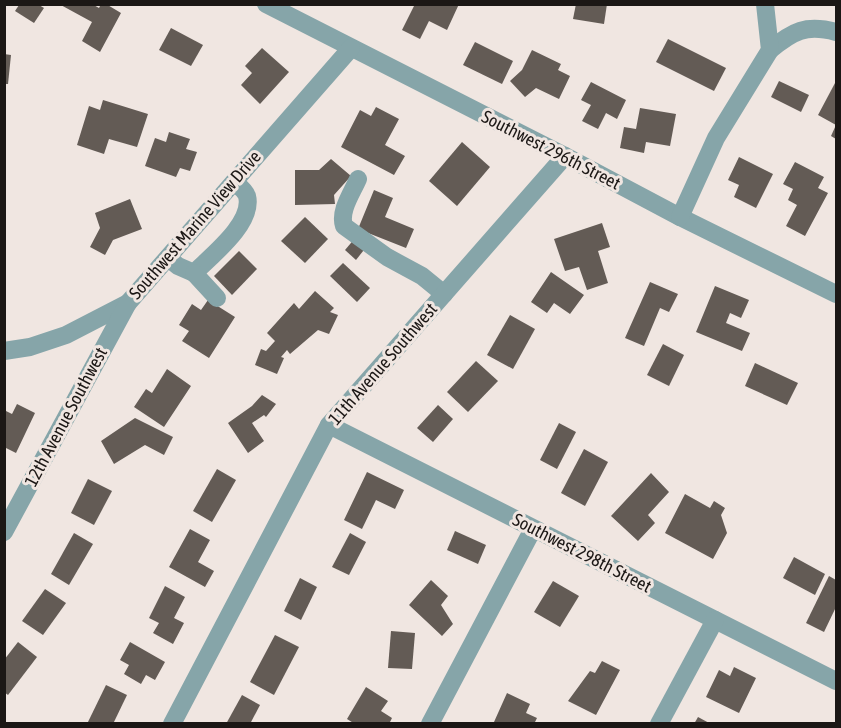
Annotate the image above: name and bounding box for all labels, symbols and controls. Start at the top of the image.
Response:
street label: Southwest 296th Street [478,106,624,194]
street label: Southwest Marine View Drive [124,146,265,303]
street label: 11th Avenue Southwest [324,298,441,429]
street label: 12th Avenue Southwest [20,344,111,490]
street label: Southwest 298th Street [509,509,655,597]

